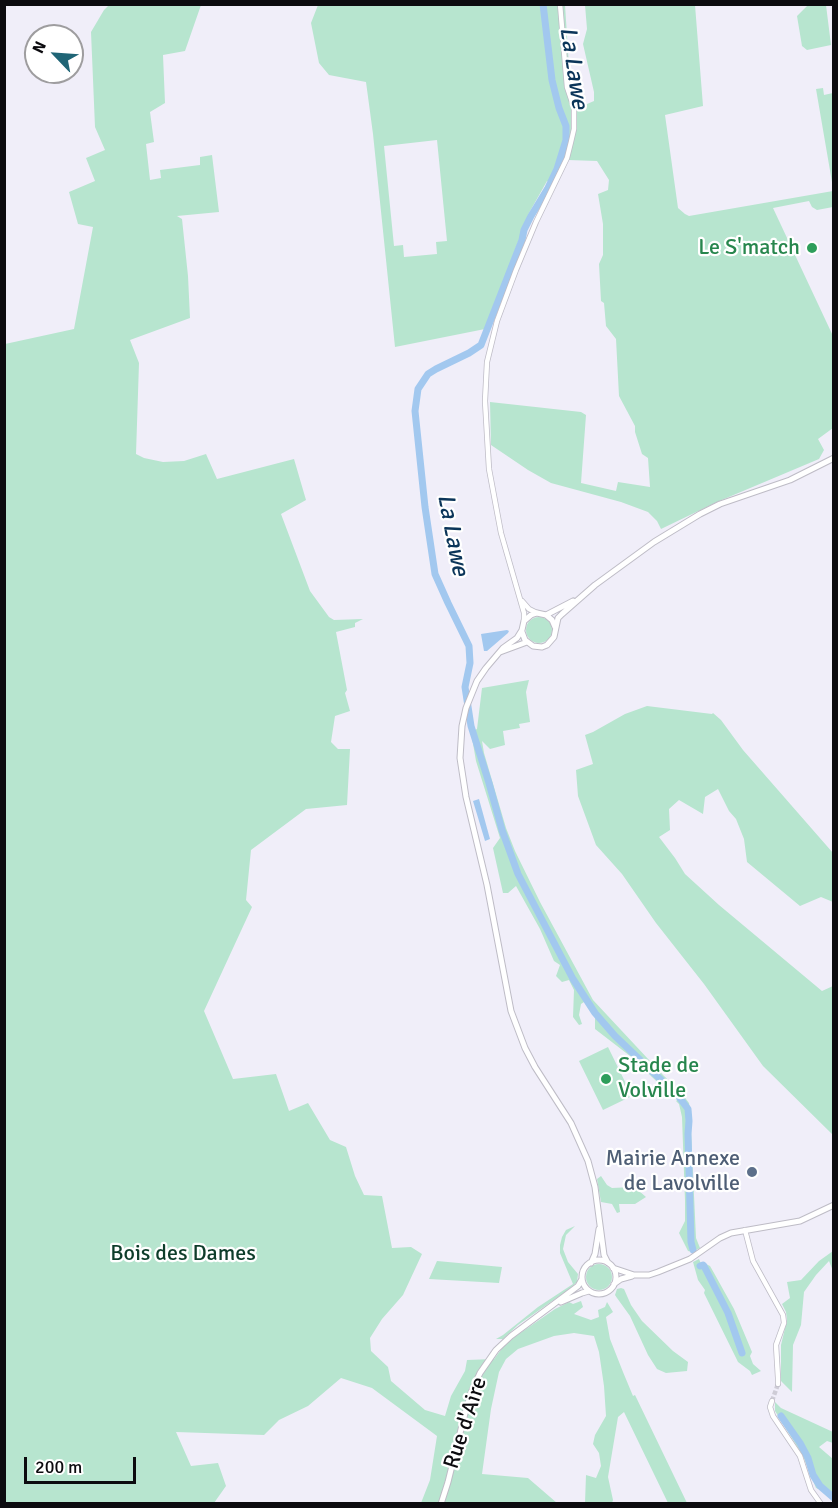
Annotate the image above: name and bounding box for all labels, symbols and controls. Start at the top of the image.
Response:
north arrow [24,24,84,84]
water label: La Lawe [552,25,594,111]
text: N [28,38,51,57]
place label: Le S'match [698,235,800,261]
marker: Le S'match [805,241,819,255]
water label: La Lawe [430,492,474,578]
place label: Stade de Volville [618,1053,699,1104]
marker: Stade de Volville [599,1072,613,1086]
place label: Mairie Annexe de Lavolville [606,1146,740,1198]
marker: Mairie Annexe de Lavolville [745,1165,759,1179]
park label: Bois des Dames [110,1241,256,1267]
street label: Rue d'Aire [439,1374,493,1472]
scale bar [27,1445,140,1483]
text: 200 m [35,1456,82,1478]

